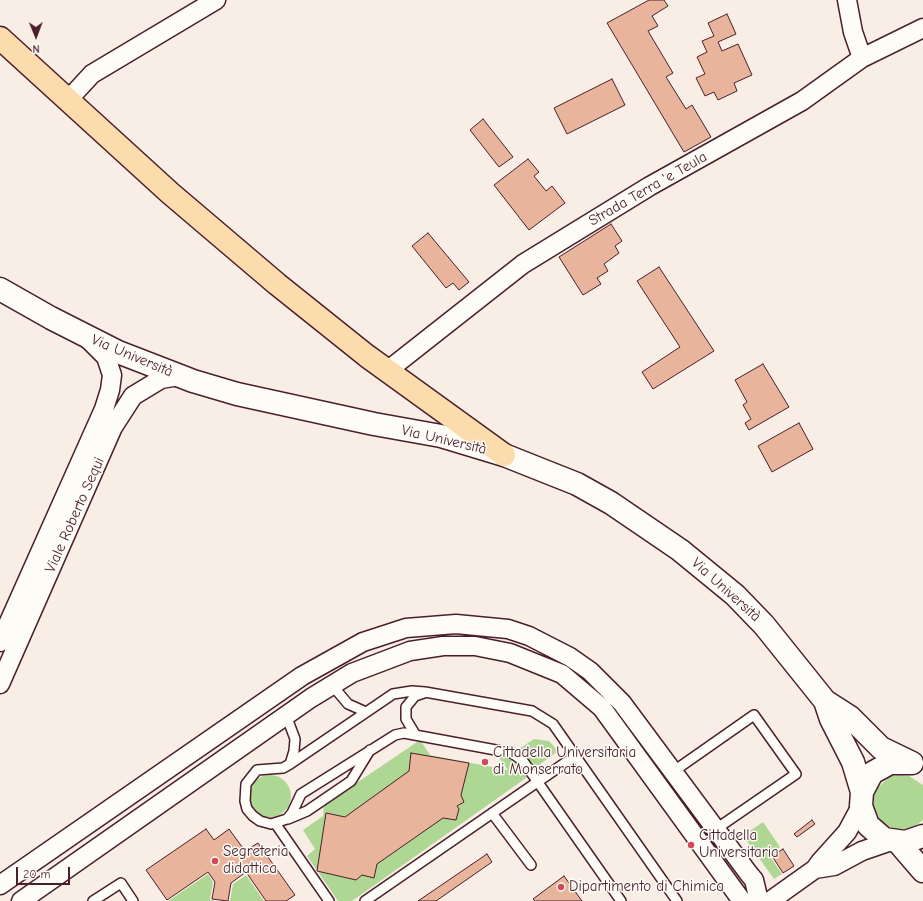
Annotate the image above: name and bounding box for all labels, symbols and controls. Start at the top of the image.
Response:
north arrow [16,16,56,56]
text: N [33,42,40,55]
street label: Strada Terra 'e Teula [586,148,710,230]
street label: Via Università [88,331,176,381]
street label: Via Università [400,421,488,459]
street label: Viale Roberto Sequi [41,454,109,576]
street label: Via Università [688,554,764,626]
place label: Cittadella Universitaria di Monserrato [493,744,636,779]
marker: Cittadella Universitaria di Monserrato [480,757,490,767]
place label: Cittadella Universitaria [699,827,779,862]
marker: Cittadella Universitaria [686,840,696,850]
place label: Segreteria didattica [223,843,288,878]
marker: Segreteria didattica [210,856,220,866]
scale bar [18,859,72,885]
text: 20 m [23,867,51,881]
place label: Dipartimento di Chimica [569,878,724,896]
marker: Dipartimento di Chimica [556,882,566,892]

